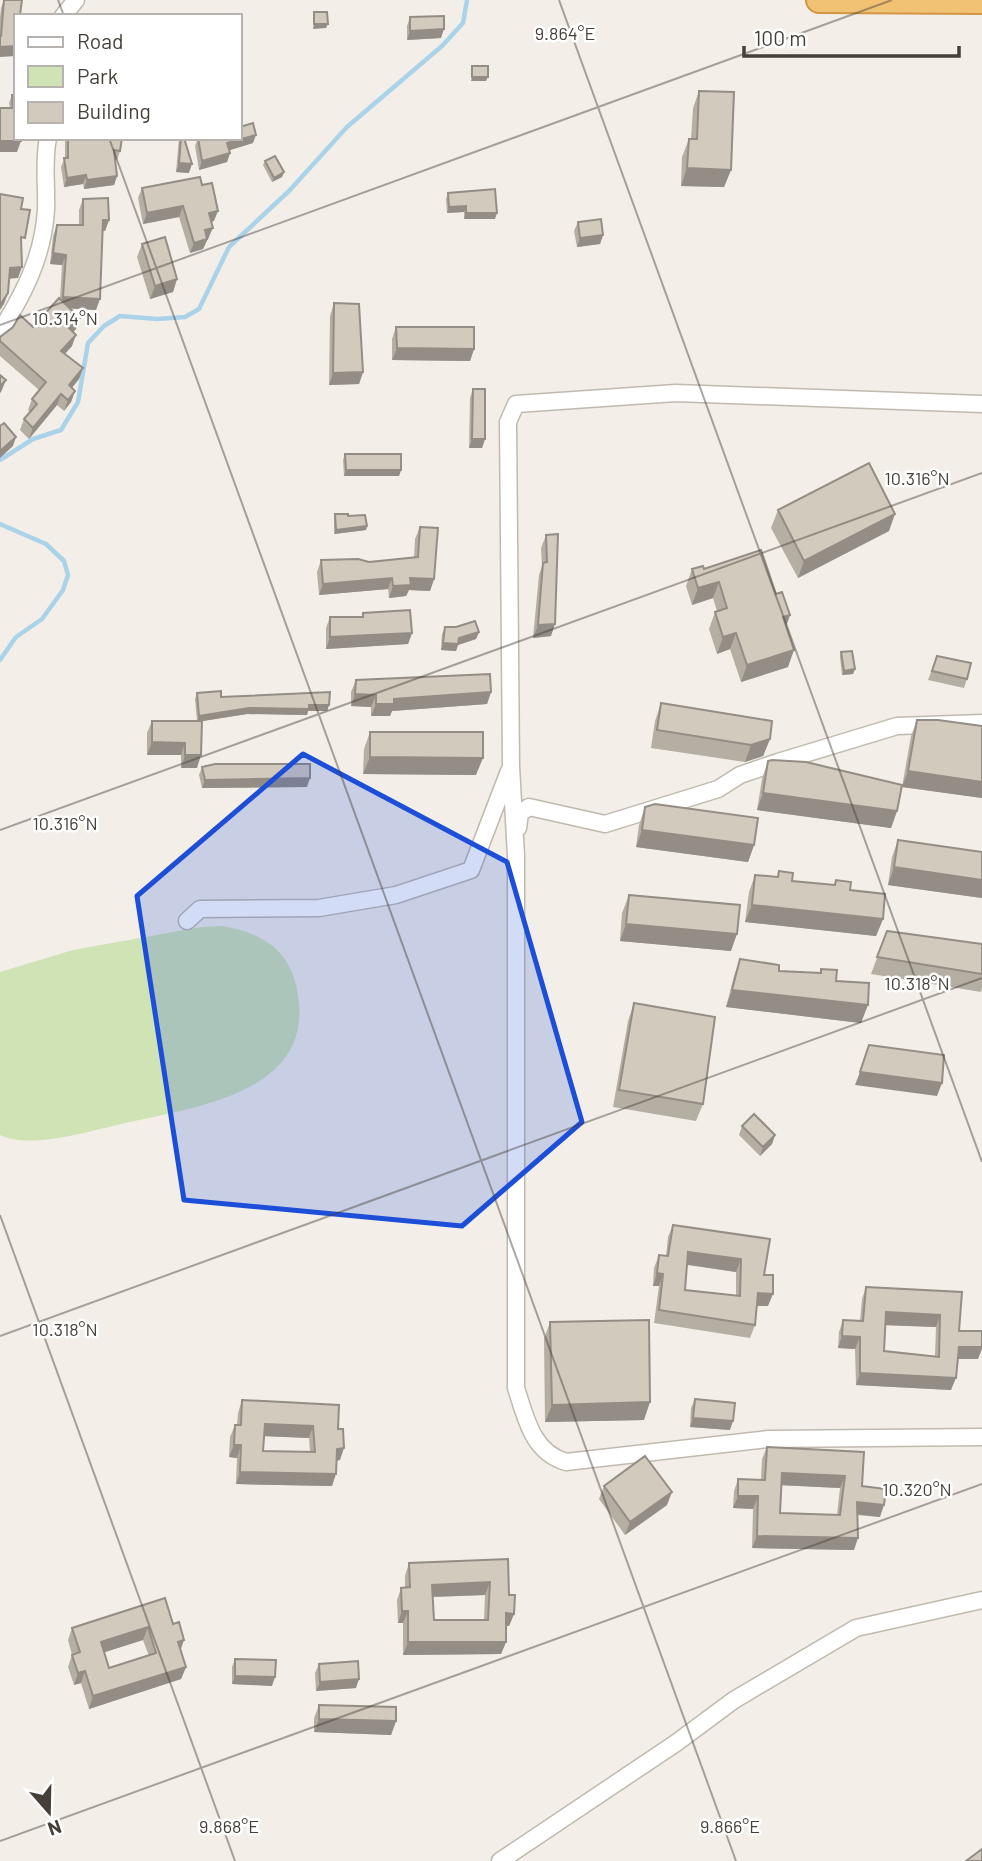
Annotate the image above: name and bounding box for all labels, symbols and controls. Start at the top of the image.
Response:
legend [14,14,242,140]
scale bar [744,14,959,58]
text: 9.864°E [535,22,595,44]
text: 100 m [754,25,807,50]
text: Road [77,28,123,53]
text: Park [77,63,118,88]
text: Building [77,98,151,123]
text: 10.314°N [32,307,98,329]
text: 10.316°N [884,467,950,489]
text: 10.316°N [32,812,98,834]
text: 10.318°N [884,972,950,994]
text: 10.318°N [32,1318,98,1340]
text: 10.320°N [882,1478,952,1500]
north arrow [14,1777,84,1847]
text: N [45,1815,65,1841]
text: 9.868°E [199,1815,259,1837]
text: 9.866°E [700,1815,760,1837]

